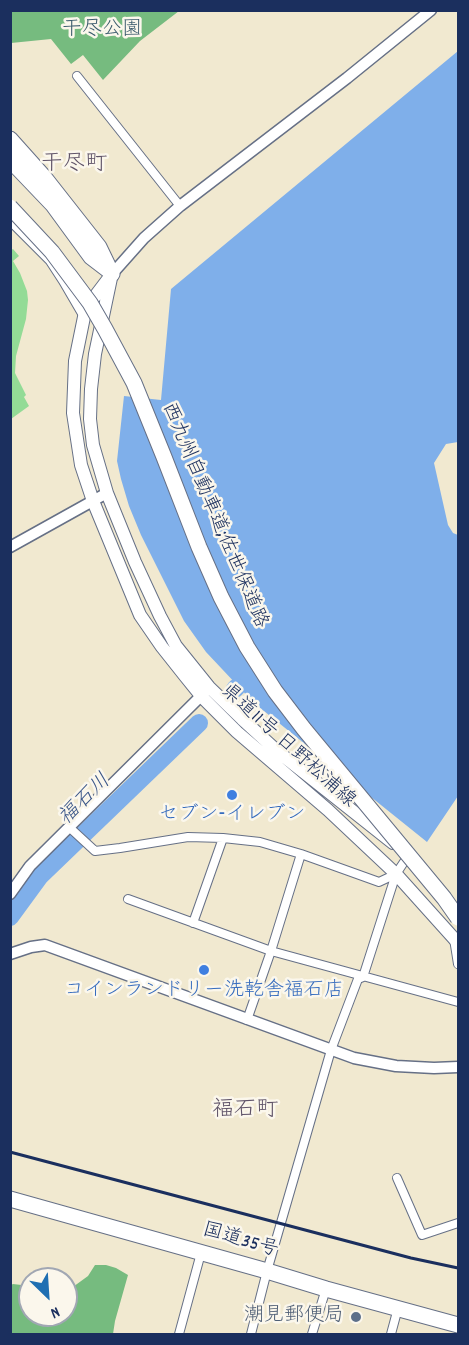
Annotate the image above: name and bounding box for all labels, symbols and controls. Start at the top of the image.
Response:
park label: 干尽公園 [62,19,142,43]
district label: 干尽町 [41,153,107,179]
street label: 西九州自動車道;佐世保道路 [154,399,272,633]
street label: 県道11号 日野松浦線 [215,680,359,814]
water label: 福石川 [55,770,117,832]
marker: セブン-イレブン [225,788,239,802]
place label: セブン-イレブン [159,804,305,828]
marker: コインランドリー洗乾舎福石店 [197,963,211,977]
place label: コインランドリー洗乾舎福石店 [64,980,344,1004]
district label: 福石町 [212,1099,278,1125]
street label: 国道35号 [199,1220,281,1264]
north arrow [18,1267,78,1327]
text: N [47,1300,63,1324]
place label: 潮見郵便局 [244,1305,344,1329]
marker: 潮見郵便局 [349,1310,363,1324]

